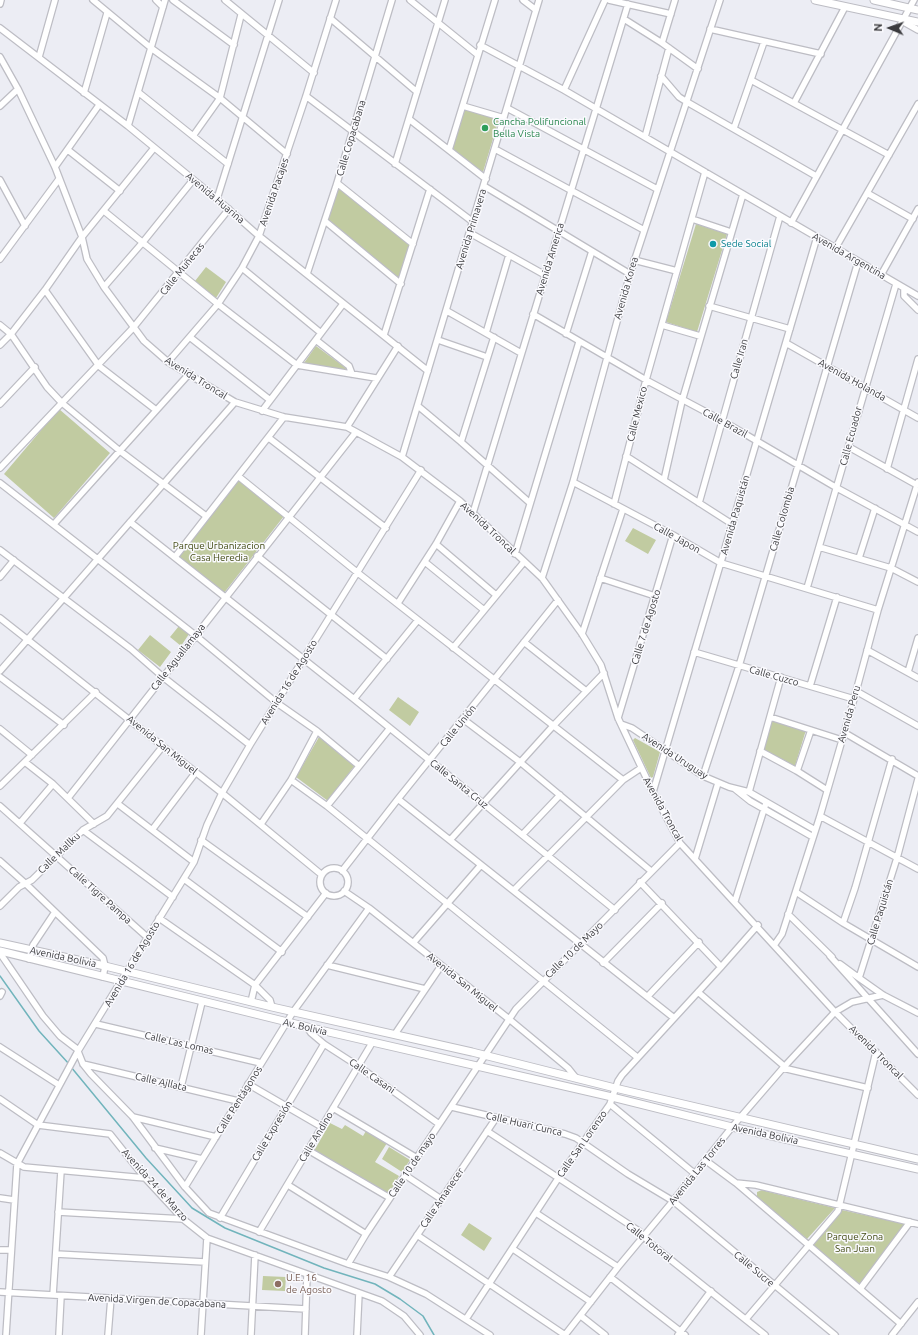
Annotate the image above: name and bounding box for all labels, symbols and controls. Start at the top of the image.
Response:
north arrow [870,8,910,48]
text: N [872,23,884,32]
street label: Calle Copacabana [334,99,368,177]
place label: Cancha Polifuncional Bella Vista [493,116,586,140]
marker: Cancha Polifuncional Bella Vista [480,123,490,133]
street label: Avenida Pacajes [257,156,291,228]
street label: Avenida Huarina [183,170,247,226]
street label: Avenida Primavera [453,187,489,271]
street label: Avenida America [533,221,567,297]
street label: Avenida Argentina [810,230,888,282]
place label: Sede Social [721,238,771,250]
marker: Sede Social [708,239,718,249]
street label: Calle Muñecas [157,240,207,298]
street label: Avenida Korea [611,255,641,321]
street label: Calle Iran [728,337,750,381]
street label: Avenida Troncal [163,354,229,402]
street label: Avenida Holanda [816,356,888,404]
street label: Calle Mexico [624,385,650,443]
street label: Calle Ecuador [837,405,865,467]
street label: Calle Brazil [701,406,749,440]
street label: Avenida Paquistán [718,474,752,556]
street label: Calle Colombia [767,485,797,553]
street label: Avenida Troncal [458,499,518,557]
street label: Calle Japon [651,520,703,556]
park label: Parque Urbanizacion Casa Heredia [173,540,265,564]
street label: Calle 7 de Agosto [629,588,663,666]
street label: Calle Aguallamaya [148,621,208,693]
street label: Avenida 16 de Agosto [258,637,320,727]
street label: Calle Cuzco [748,663,800,689]
street label: Avenida Peru [835,684,863,744]
street label: Calle Unión [437,702,479,750]
street label: Avenida San Miguel [124,713,200,777]
street label: Avenida Uruguay [640,730,710,782]
street label: Calle Santa Cruz [427,757,491,811]
street label: Avenida Troncal [641,775,685,843]
street label: Calle Mallku [35,830,83,876]
street label: Calle Tigre Pampa [66,864,134,926]
street label: Calle Paquistán [864,878,896,946]
street label: Avenida 16 de Agosto [102,919,162,1009]
street label: Calle 10 de Mayo [542,919,606,981]
street label: Avenida Bolivia [29,944,97,970]
street label: Avenida San Miguel [424,950,500,1014]
street label: Av. Bolivia [282,1016,328,1038]
street label: Avenida Troncal [847,1023,905,1081]
street label: Calle Las Lomas [143,1029,215,1057]
street label: Calle Casani [347,1056,397,1096]
street label: Calle Pentágonos [213,1064,265,1136]
street label: Calle Ajllata [134,1070,188,1094]
street label: Calle Expresión [249,1099,295,1163]
street label: Calle San Lorenzo [554,1108,610,1180]
street label: Calle Huari Cunca [485,1109,563,1139]
street label: Calle Andino [296,1110,336,1164]
street label: Avenida Bolivia [731,1121,799,1147]
street label: Calle 10 de mayo [386,1130,438,1200]
street label: Avenida Las Torres [666,1135,728,1207]
street label: Avenida 24 de Marzo [119,1146,191,1224]
street label: Calle Amanecer [418,1166,466,1230]
street label: Calle Totoral [623,1220,675,1264]
park label: Parque Zona San Juan [827,1231,883,1254]
street label: Calle Sucre [731,1249,777,1289]
place label: U.E. 16 de Agosto [286,1272,332,1296]
marker: U.E. 16 de Agosto [273,1279,283,1289]
street label: Avenida Virgen de Copacabana [88,1291,226,1311]

